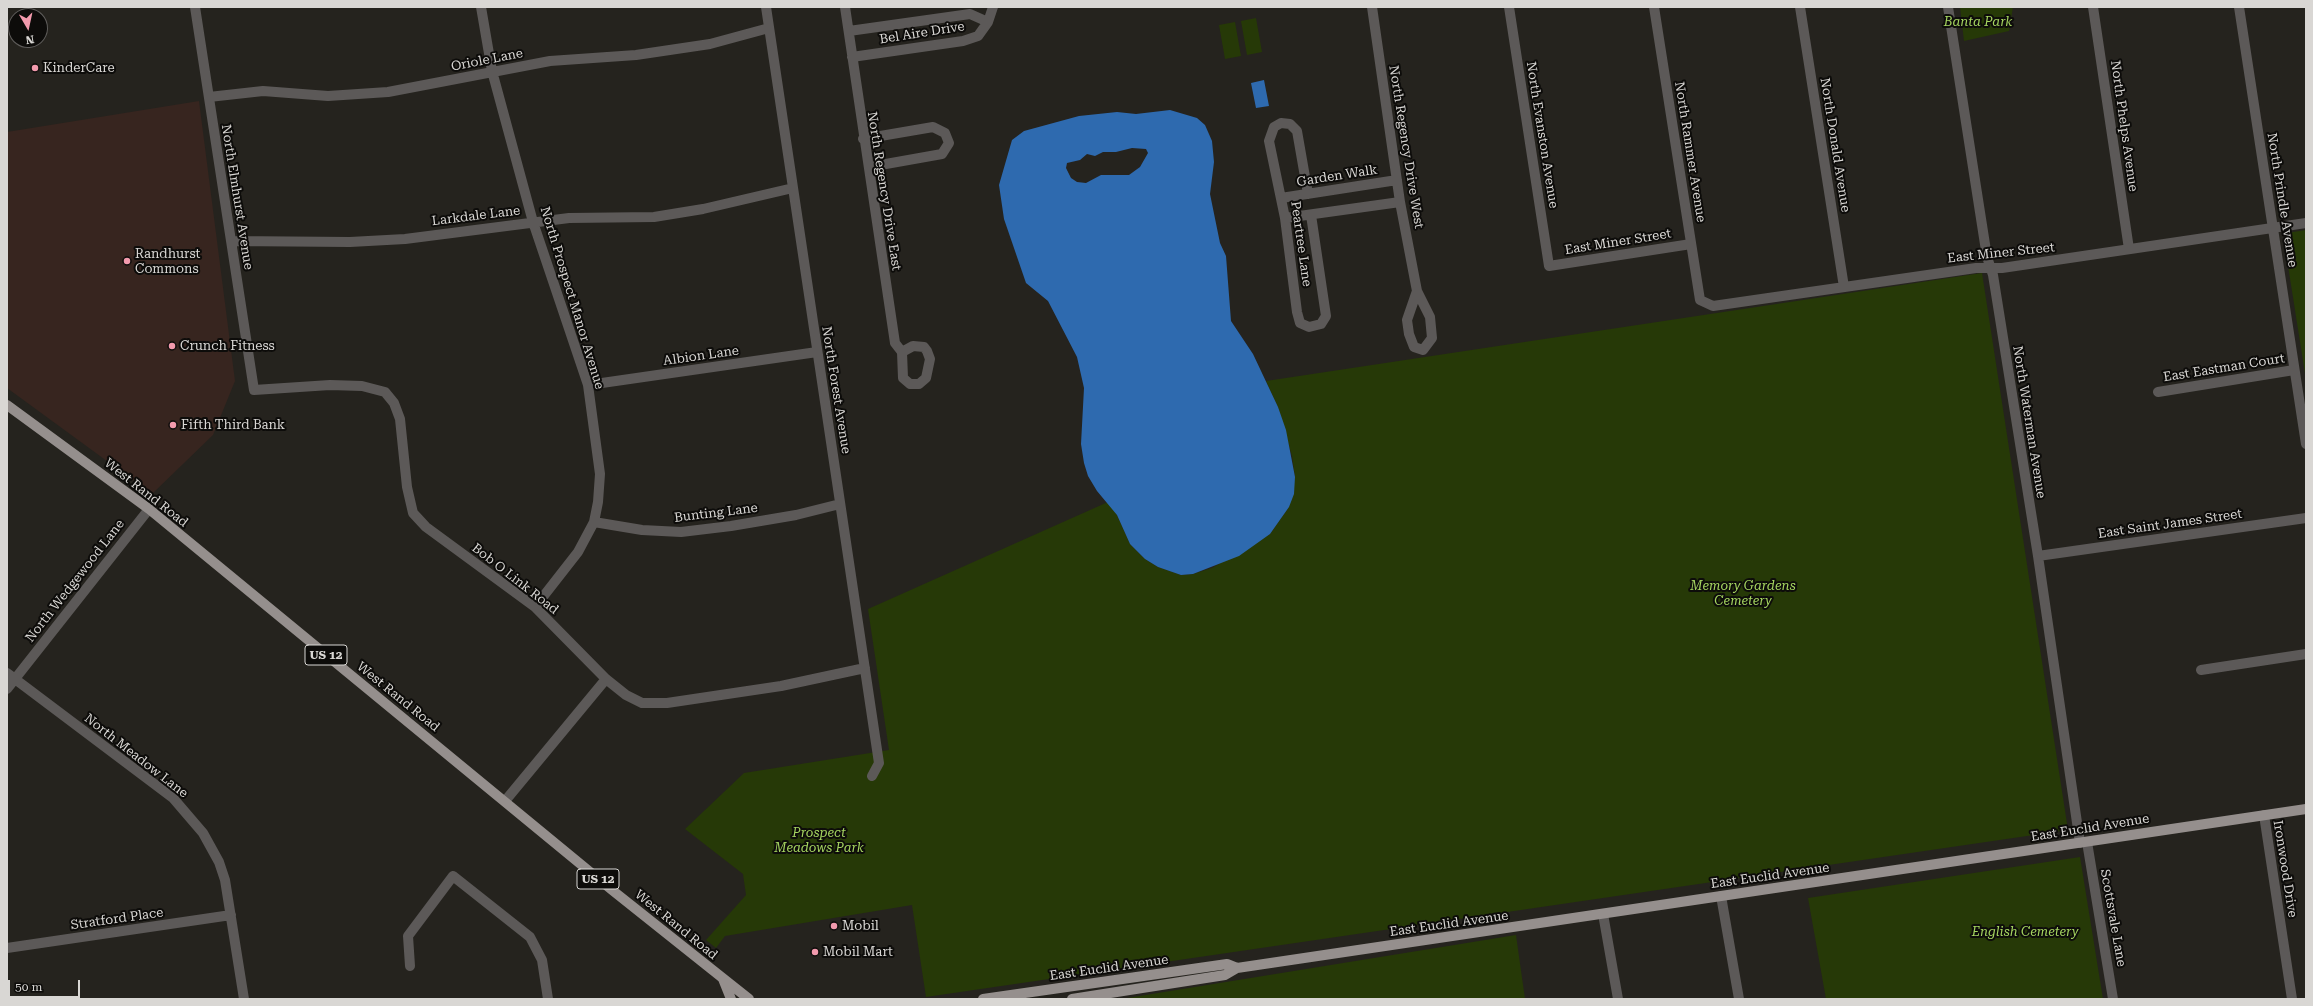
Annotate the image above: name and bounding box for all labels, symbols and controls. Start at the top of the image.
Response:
north arrow [8,8,48,48]
park label: Banta Park [1944,14,2012,30]
street label: Bel Aire Drive [878,19,966,47]
text: N [25,32,35,46]
street label: Oriole Lane [450,45,524,75]
street label: North Phelps Avenue [2107,59,2141,193]
place label: KinderCare [43,60,115,76]
street label: North Evanston Avenue [1523,61,1561,209]
marker: KinderCare [30,63,40,73]
street label: North Regency Drive West [1385,64,1427,230]
street label: North Donald Avenue [1817,77,1853,213]
street label: North Rammer Avenue [1671,80,1709,224]
street label: North Regency Drive East [864,110,904,272]
street label: North Elmhurst Avenue [218,123,256,271]
street label: North Prindle Avenue [2264,132,2300,268]
street label: Garden Walk [1295,162,1379,190]
street label: Peartree Lane [1287,200,1315,288]
street label: Larkdale Lane [431,203,521,229]
street label: North Prospect Manor Avenue [537,205,607,391]
street label: East Miner Street [1564,226,1672,258]
street label: East Miner Street [1947,240,2055,266]
place label: Randhurst Commons [135,246,200,277]
marker: Randhurst Commons [122,256,132,266]
street label: North Forest Avenue [818,325,854,455]
place label: Crunch Fitness [180,338,275,354]
marker: Crunch Fitness [167,341,177,351]
street label: Albion Lane [662,343,740,369]
street label: North Waterman Avenue [2009,345,2049,499]
street label: East Eastman Court [2162,351,2286,385]
place label: Fifth Third Bank [181,417,285,433]
marker: Fifth Third Bank [168,420,178,430]
street label: West Rand Road [101,455,191,531]
street label: Bunting Lane [673,500,759,526]
street label: East Saint James Street [2097,506,2243,542]
street label: North Wedgewood Lane [22,517,128,645]
street label: Bob O Link Road [468,540,562,618]
park label: Memory Gardens Cemetery [1690,578,1796,609]
road number: US 12 [305,645,347,665]
street label: West Rand Road [353,659,443,735]
street label: North Meadow Lane [81,711,191,801]
street label: East Euclid Avenue [2030,811,2150,845]
street label: Ironwood Drive [2270,819,2300,919]
park label: Prospect Meadows Park [774,825,864,856]
street label: East Euclid Avenue [1710,860,1830,892]
street label: Scottsvale Lane [2097,868,2129,968]
road number: US 12 [577,869,619,889]
street label: West Rand Road [631,887,721,963]
street label: Stratford Place [70,905,164,933]
street label: East Euclid Avenue [1389,908,1509,940]
place label: Mobil [842,918,879,934]
marker: Mobil [829,921,839,931]
park label: English Cemetery [1972,924,2078,940]
place label: Mobil Mart [823,944,893,960]
marker: Mobil Mart [810,947,820,957]
street label: East Euclid Avenue [1049,952,1169,984]
scale bar [10,972,82,998]
text: 50 m [15,980,42,994]

